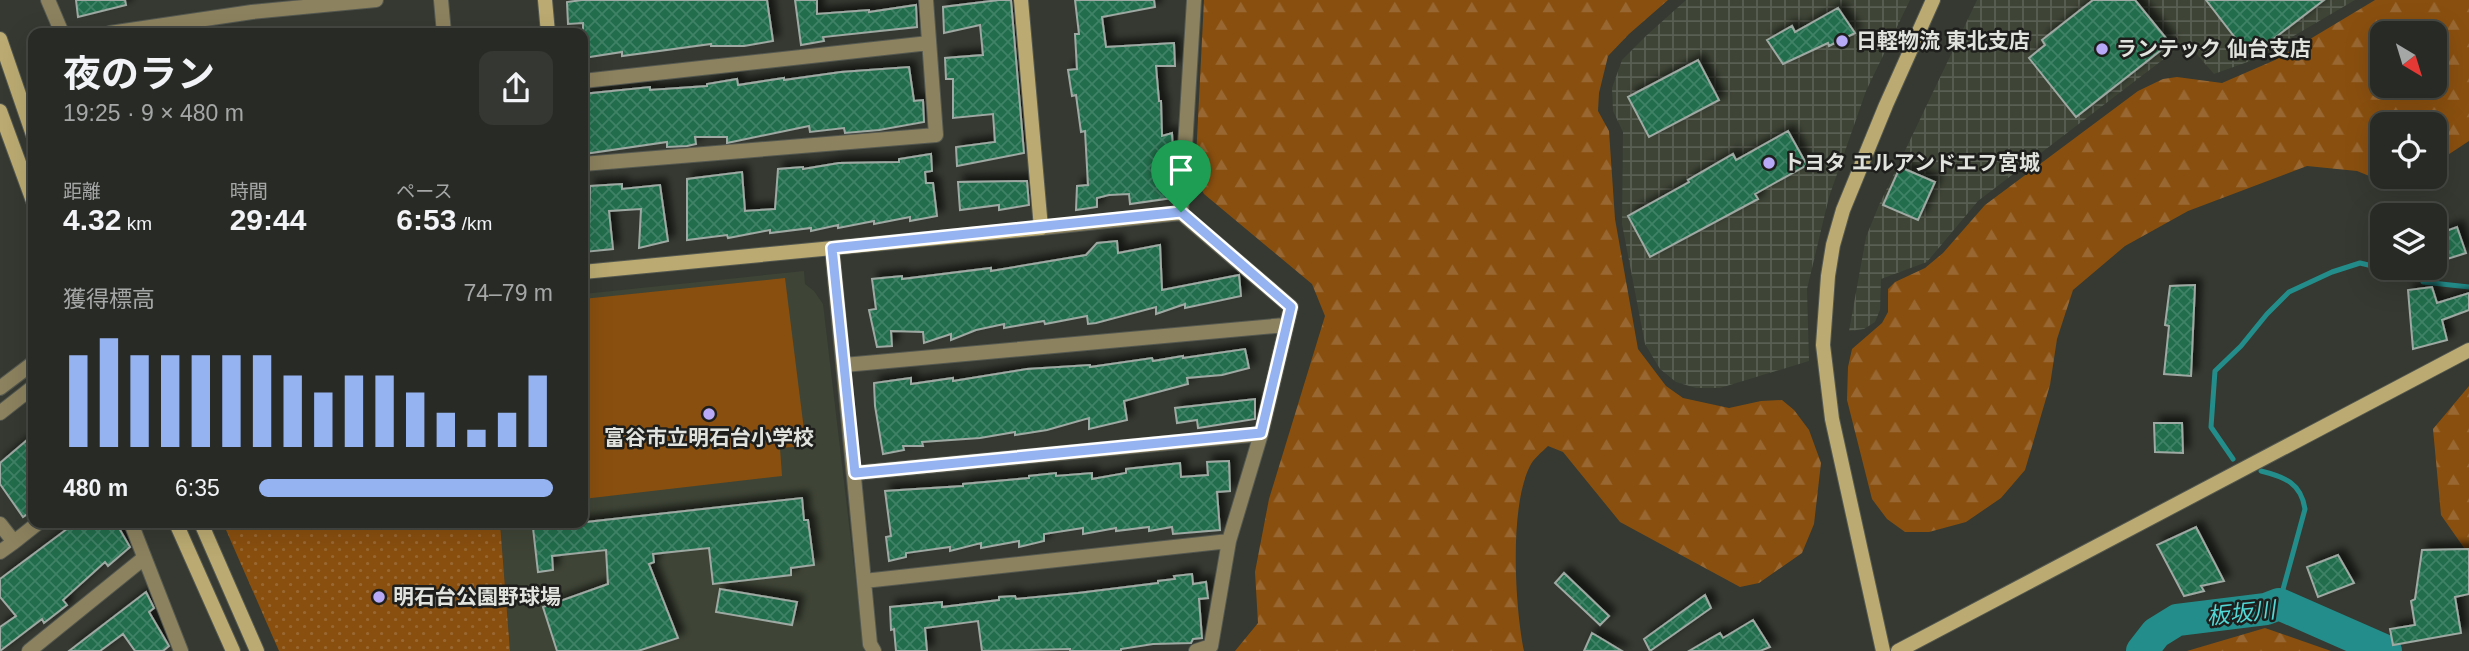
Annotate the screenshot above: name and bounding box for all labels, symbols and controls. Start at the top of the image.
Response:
north arrow [2370,21,2446,98]
map controls [2370,21,2447,280]
place label: 日軽物流 東北支店 [1856,29,2030,52]
marker: 日軽物流 東北支店 [1834,33,1850,49]
place label: ランテック 仙台支店 [2116,37,2311,60]
marker: ランテック 仙台支店 [2094,41,2110,57]
button: share [479,51,553,125]
text: 夜のラン [63,53,215,95]
text: 19:25 · 9 × 480 m [63,100,244,126]
button: locate [2370,112,2447,189]
pin [1151,140,1211,212]
icon: arrive [1162,151,1200,189]
place label: トヨタ エルアンドエフ宮城 [1783,151,2040,174]
marker: トヨタ エルアンドエフ宮城 [1761,155,1777,171]
text: 距離 [63,181,101,202]
text: 時間 [230,181,268,202]
text: ペース [396,181,452,202]
text: 4.32 [63,203,121,236]
text: 29:44 [230,203,306,236]
text: 6:53 [396,203,456,236]
button: layers [2370,203,2447,280]
text: km [121,213,152,234]
text: /km [456,213,492,234]
text: 74–79 m [463,280,553,306]
text: 獲得標高 [63,286,155,312]
marker: 富谷市立明石台小学校 [701,406,717,422]
place label: 富谷市立明石台小学校 [604,426,814,449]
text: 480 m [63,475,128,501]
text: 6:35 [175,475,220,501]
place label: 明石台公園野球場 [393,585,561,608]
marker: 明石台公園野球場 [371,589,387,605]
water label: 板坂川 [2205,596,2280,630]

